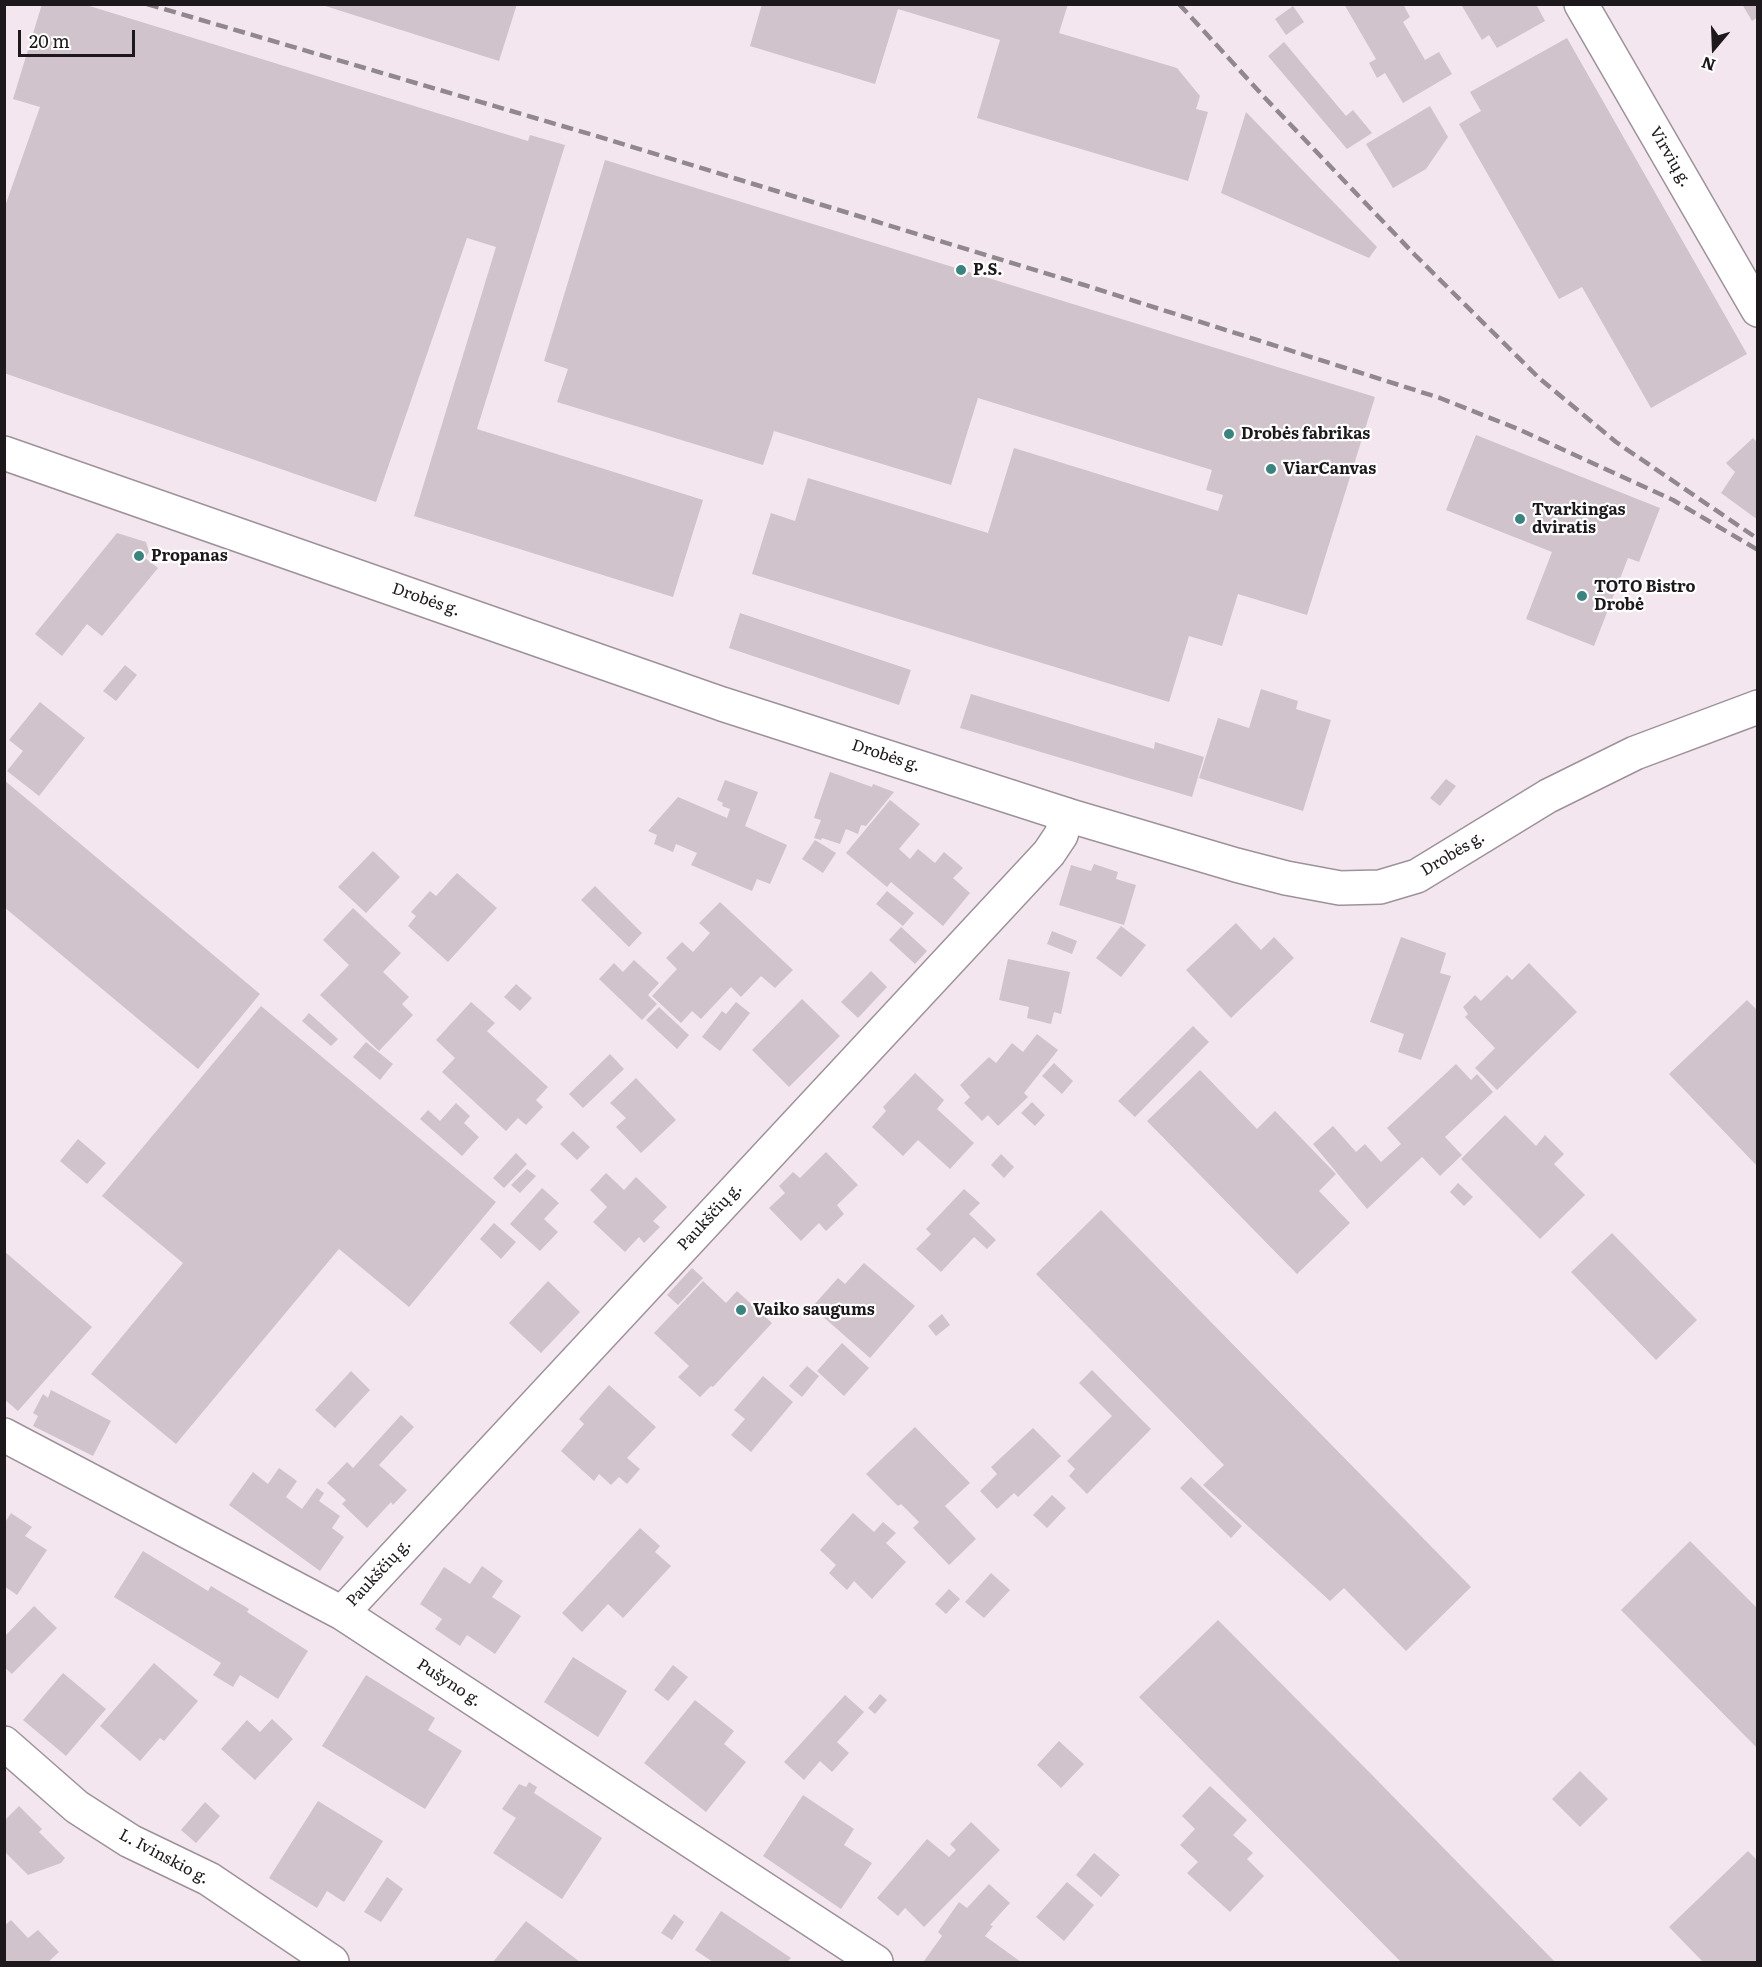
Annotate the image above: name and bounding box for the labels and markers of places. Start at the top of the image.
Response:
place label: P.S. [973,260,1003,280]
marker: P.S. [954,263,968,277]
place label: Drobės fabrikas [1241,424,1370,444]
marker: Drobės fabrikas [1222,427,1236,441]
place label: ViarCanvas [1283,459,1376,479]
marker: ViarCanvas [1264,462,1278,476]
place label: Tvarkingas dviratis [1532,500,1626,538]
marker: Tvarkingas dviratis [1513,512,1527,526]
place label: Propanas [151,546,228,566]
marker: Propanas [132,549,146,563]
place label: TOTO Bistro Drobė [1594,577,1696,615]
marker: TOTO Bistro Drobė [1575,589,1589,603]
place label: Vaiko saugums [753,1300,875,1320]
marker: Vaiko saugums [734,1303,748,1317]

